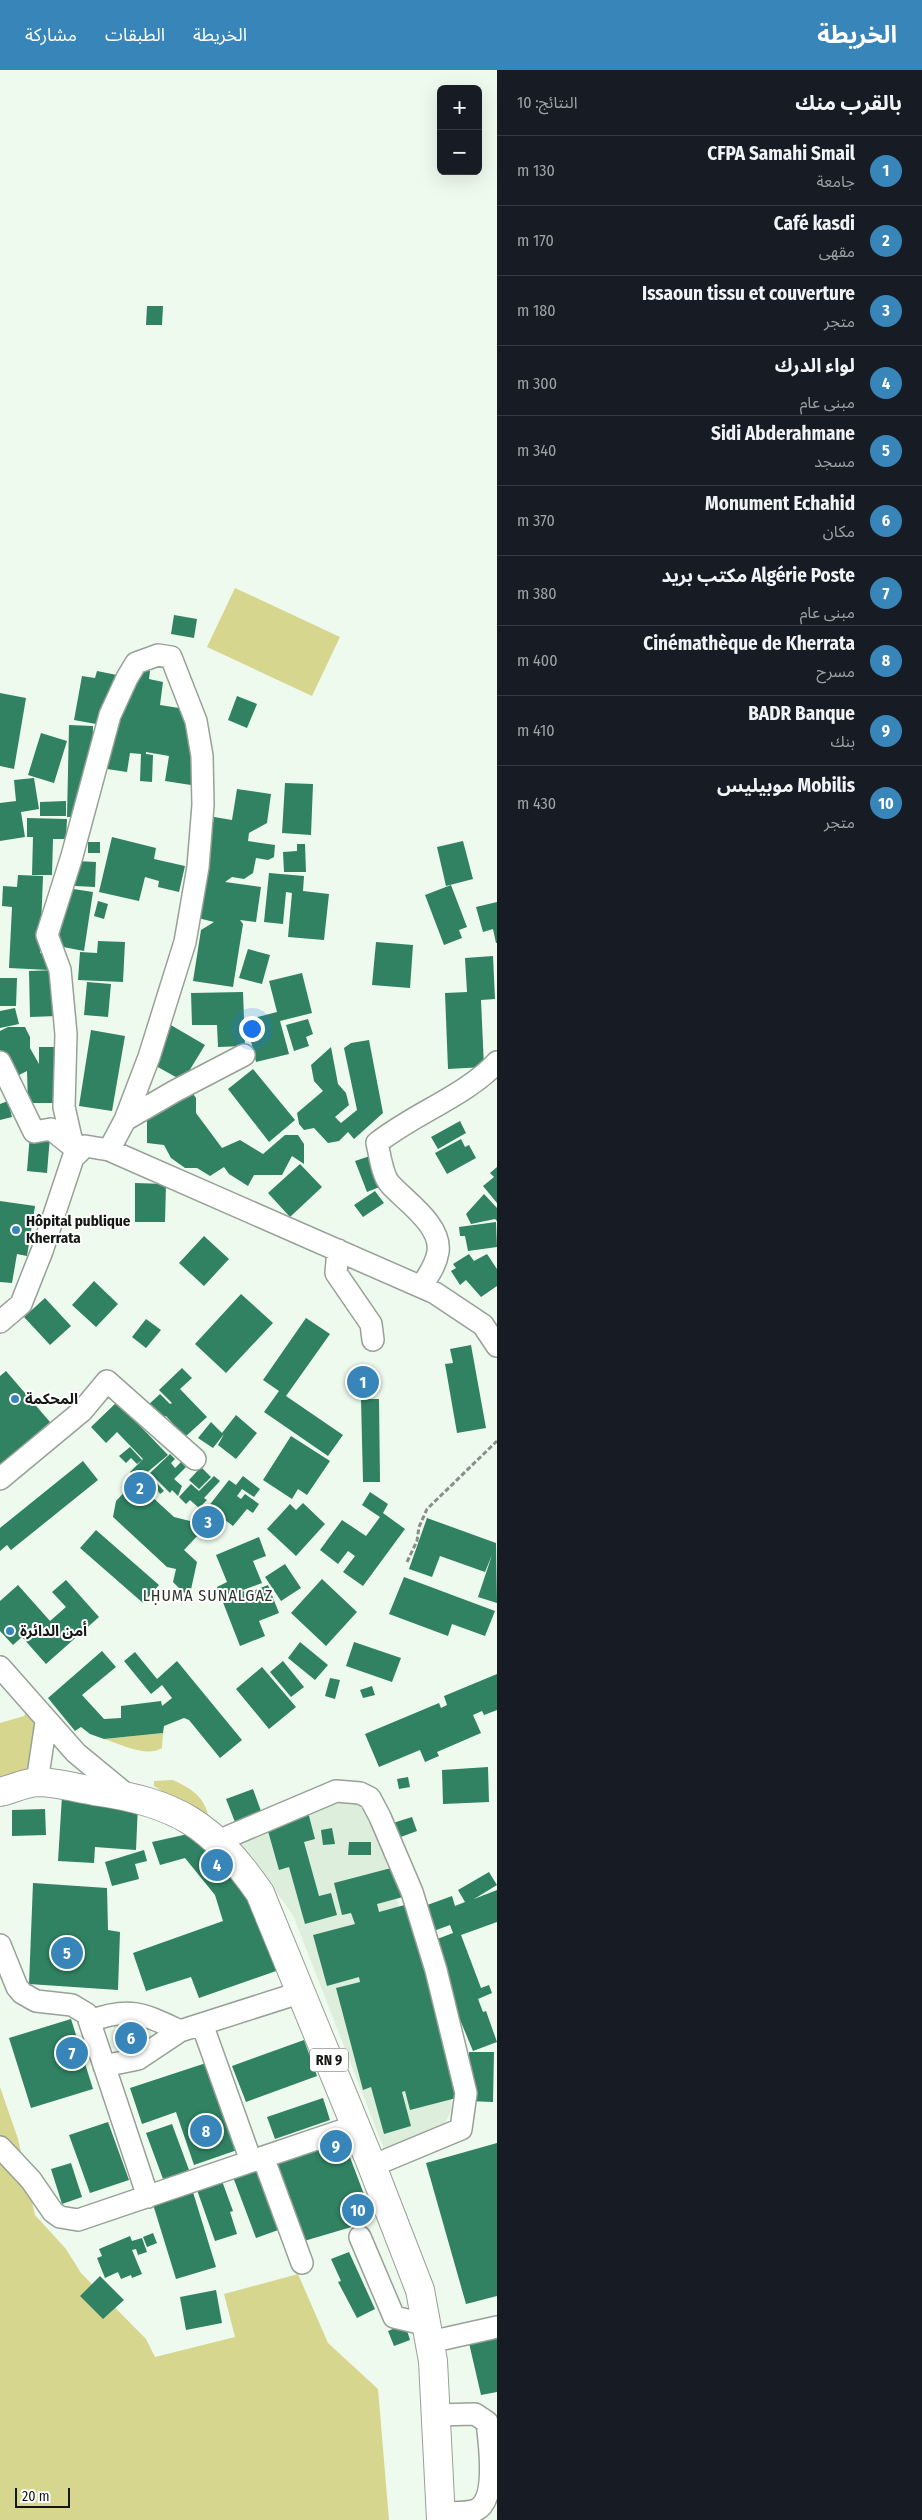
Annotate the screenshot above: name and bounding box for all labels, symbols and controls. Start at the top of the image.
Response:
text: الخريطة [817,21,897,49]
text: مشاركة [25,24,77,46]
text: الطبقات [105,24,165,46]
text: الخريطة [193,24,247,46]
map controls [437,85,482,175]
button: + [437,85,482,130]
text: بالقرب منك [795,90,902,116]
text: النتائج: 10 [517,93,578,112]
button: − [437,130,482,175]
text: CFPA Samahi Smail [707,142,855,165]
text: 130 m [517,161,555,180]
text: 1 [883,161,889,180]
text: جامعة [816,172,855,191]
text: Café kasdi [774,212,855,235]
text: 170 m [517,231,554,250]
text: 2 [882,231,890,250]
text: مقهى [819,242,855,261]
text: Issaoun tissu et couverture [642,282,855,305]
text: 180 m [517,301,556,320]
text: 3 [882,301,890,320]
text: متجر [824,312,855,331]
text: لواء الدرك [775,354,855,377]
text: 300 m [517,374,557,393]
text: 4 [882,374,890,393]
text: مبنى عام [800,393,855,412]
text: Sidi Abderahmane [711,422,855,445]
text: 340 m [517,441,556,460]
text: 5 [882,441,890,460]
text: مسجد [814,452,855,471]
text: Monument Echahid [705,492,855,515]
text: 370 m [517,511,555,530]
text: 6 [882,511,890,530]
text: مكان [823,522,855,541]
text: Algérie Poste مكتب بريد [661,564,855,587]
text: 380 m [517,584,557,603]
text: 7 [883,584,889,603]
text: مبنى عام [800,603,855,622]
text: Cinémathèque de Kherrata [643,632,855,655]
text: 400 m [517,651,558,670]
text: 8 [882,651,890,670]
text: مسرح [816,662,855,681]
text: BADR Banque [748,702,855,725]
text: 410 m [517,721,555,740]
text: 9 [882,721,890,740]
text: بنك [830,732,855,751]
text: Mobilis موبيليس [717,774,855,797]
text: 430 m [517,794,556,813]
text: 10 [878,794,894,813]
text: متجر [824,813,855,832]
your location [239,1016,265,1042]
place label: Hôpital publique Kherrata [26,1212,131,1247]
marker: Hôpital publique Kherrata [10,1224,22,1236]
pin: 1 [347,1363,379,1401]
place label: المحكمة [25,1390,78,1408]
marker: المحكمة [9,1393,21,1405]
pin: 2 [124,1469,156,1507]
pin: 3 [192,1503,224,1541]
district label: LḤUMA SUNALGAZ [143,1586,273,1605]
place label: أمن الدائرة [20,1621,87,1640]
marker: أمن الدائرة [4,1625,16,1637]
pin: 4 [201,1846,233,1884]
pin: 5 [51,1934,83,1972]
pin: 6 [115,2019,147,2057]
pin: 7 [56,2034,88,2072]
road number: RN 9 [310,2048,348,2072]
pin: 8 [190,2112,222,2150]
pin: 9 [320,2127,352,2165]
pin: 10 [342,2191,374,2229]
scale bar [15,2485,70,2508]
text: 20 m [22,2488,50,2505]

